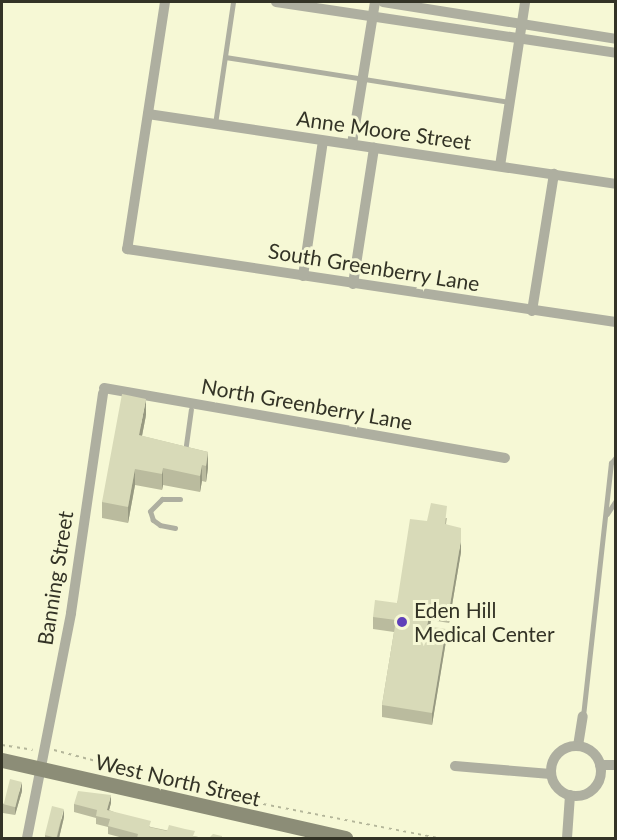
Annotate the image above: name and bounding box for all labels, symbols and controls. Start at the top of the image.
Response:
street label: Anne Moore Street [295,105,473,155]
street label: South Greenberry Lane [266,238,482,296]
street label: North Greenberry Lane [199,373,415,435]
street label: Banning Street [32,509,78,647]
place label: Eden Hill Medical Center [414,597,555,647]
marker: Eden Hill Medical Center [395,615,409,629]
street label: West North Street [93,749,263,811]

